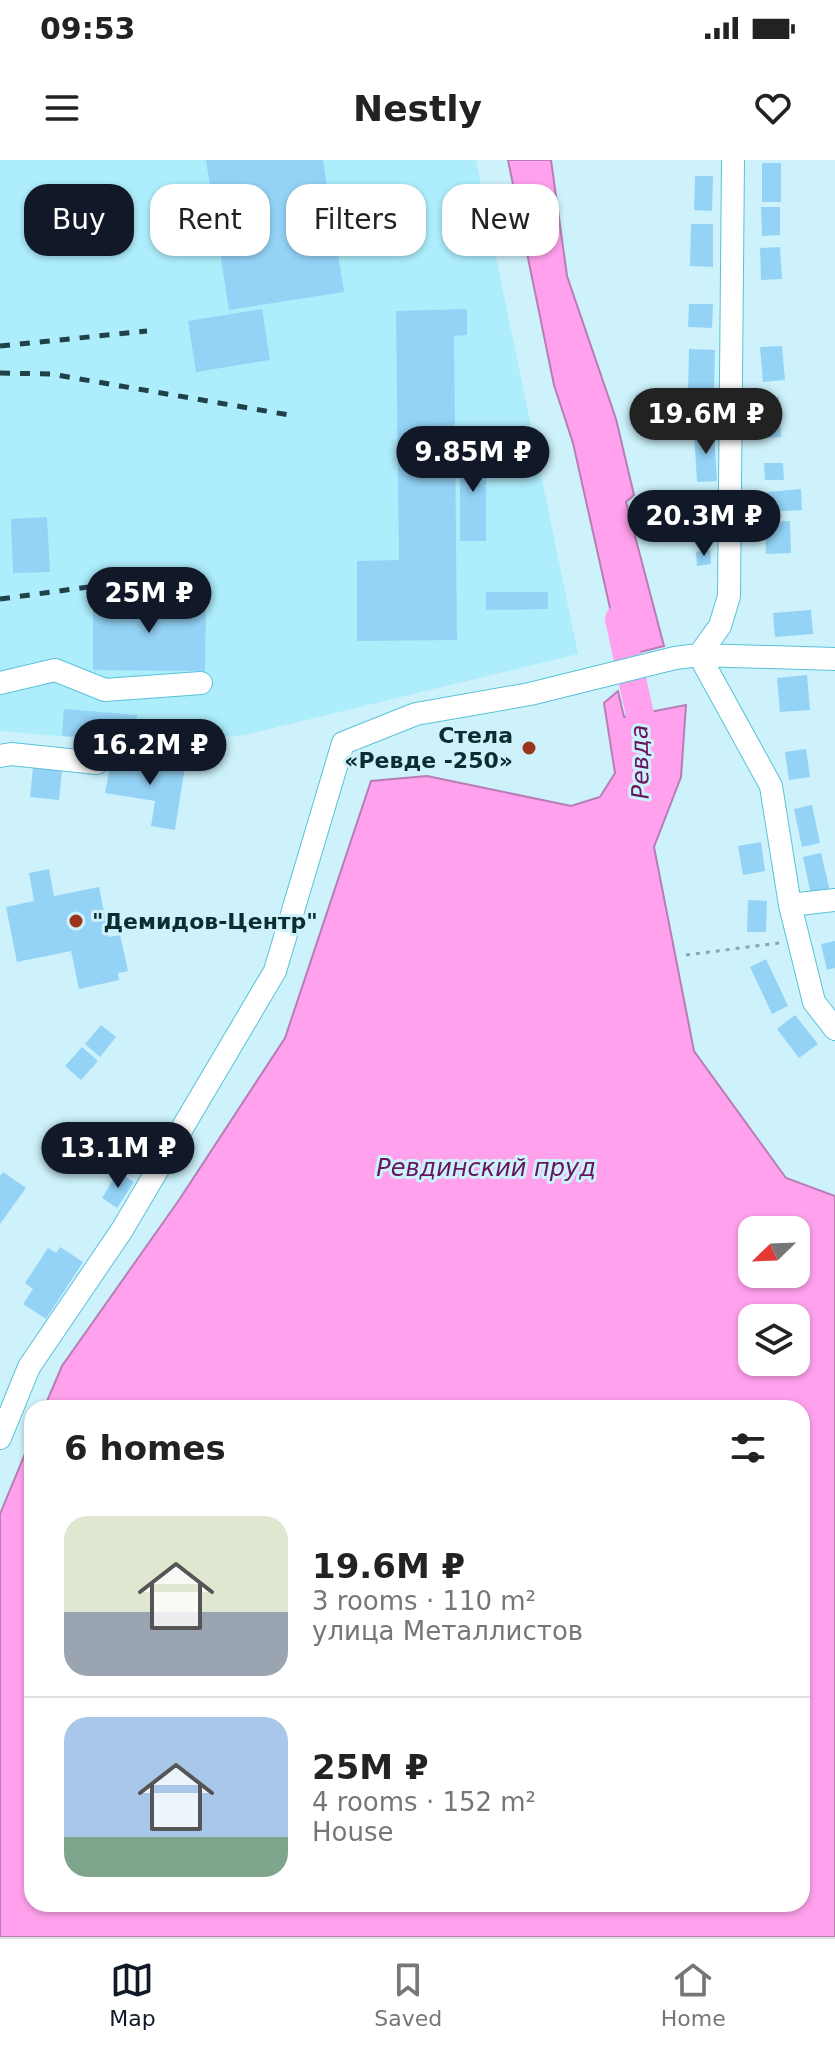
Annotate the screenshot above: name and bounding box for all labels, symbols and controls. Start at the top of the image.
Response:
text: 09:53 [40,11,136,46]
icon: menu [40,86,84,130]
icon: heart [751,86,795,130]
text: Nestly [353,88,482,129]
chip: Buy [24,184,134,256]
chip: Rent [150,184,270,256]
chip: Filters [286,184,426,256]
chip: New [442,184,559,256]
pin: 19.6M ₽ [632,388,780,456]
text: 19.6M ₽ [647,399,765,429]
pin: 9.85M ₽ [399,426,547,494]
text: 9.85M ₽ [414,437,532,467]
pin: 20.3M ₽ [630,490,778,558]
text: 20.3M ₽ [645,501,763,531]
pin: 25M ₽ [93,567,205,635]
text: 25M ₽ [104,578,194,608]
pin: 16.2M ₽ [76,719,224,787]
place label: Стела «Ревде -250» [344,723,513,773]
water label: Ревда [625,724,655,800]
text: 16.2M ₽ [91,730,209,760]
marker: Стела «Ревде -250» [520,739,538,757]
place label: "Демидов-Центр" [92,909,318,934]
marker: "Демидов-Центр" [67,912,85,930]
pin: 13.1M ₽ [44,1122,192,1190]
text: 13.1M ₽ [59,1133,177,1163]
water label: Ревдинский пруд [376,1154,596,1182]
north arrow [738,1216,810,1288]
map controls [738,1216,810,1376]
button: layers [738,1304,810,1376]
icon: filters [726,1426,770,1470]
text: 6 homes [64,1428,226,1468]
text: 19.6M ₽ [312,1546,465,1586]
icon: home [128,1548,224,1644]
text: 3 rooms · 110 m² [312,1586,536,1616]
text: улица Металлистов [312,1616,583,1646]
text: 25M ₽ [312,1747,429,1787]
icon: home [128,1749,224,1845]
text: 4 rooms · 152 m² [312,1787,536,1817]
text: House [312,1817,393,1847]
tab: Map [109,1958,156,2031]
tab: Saved [374,1958,442,2031]
tab: Home [661,1958,726,2031]

